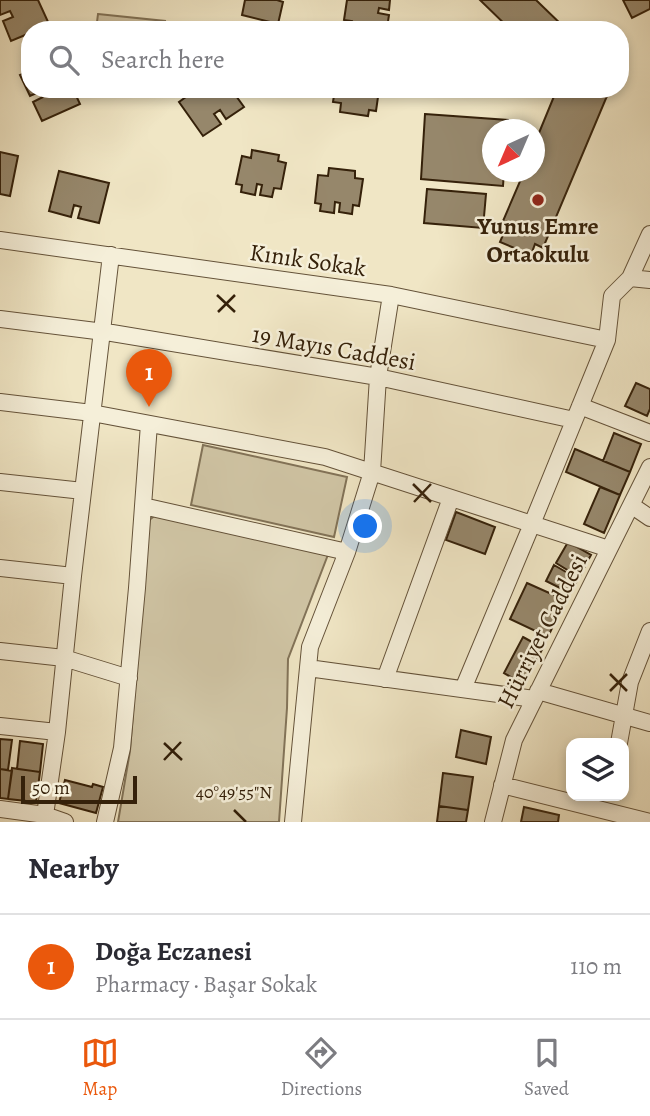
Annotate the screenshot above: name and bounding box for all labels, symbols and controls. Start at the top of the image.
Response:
search box [21,21,629,98]
icon: search [45,41,83,79]
text: Search here [101,42,225,77]
north arrow [482,119,545,182]
marker: Yunus Emre Ortaokulu [530,192,546,208]
place label: Yunus Emre Ortaokulu [476,210,599,270]
street label: Kınık Sokak [248,236,368,284]
street label: 19 Mayıs Caddesi [250,318,418,378]
pin: 1 [126,349,172,407]
your location [348,509,382,543]
street label: Hürriyet Caddesi [489,548,595,714]
map controls [566,738,629,801]
button: layers [566,738,629,801]
scale bar [21,773,136,805]
text: 50 m [32,775,70,801]
text: 40°49'55"N [196,780,272,804]
text: Nearby [28,848,119,888]
text: Doğa Eczanesi [95,934,252,969]
text: 1 [47,951,55,982]
text: 110 m [570,951,622,982]
text: Pharmacy · Başar Sokak [95,969,317,1000]
tab: Map [81,1034,119,1102]
tab: Directions [281,1034,362,1102]
tab: Saved [524,1034,569,1102]

